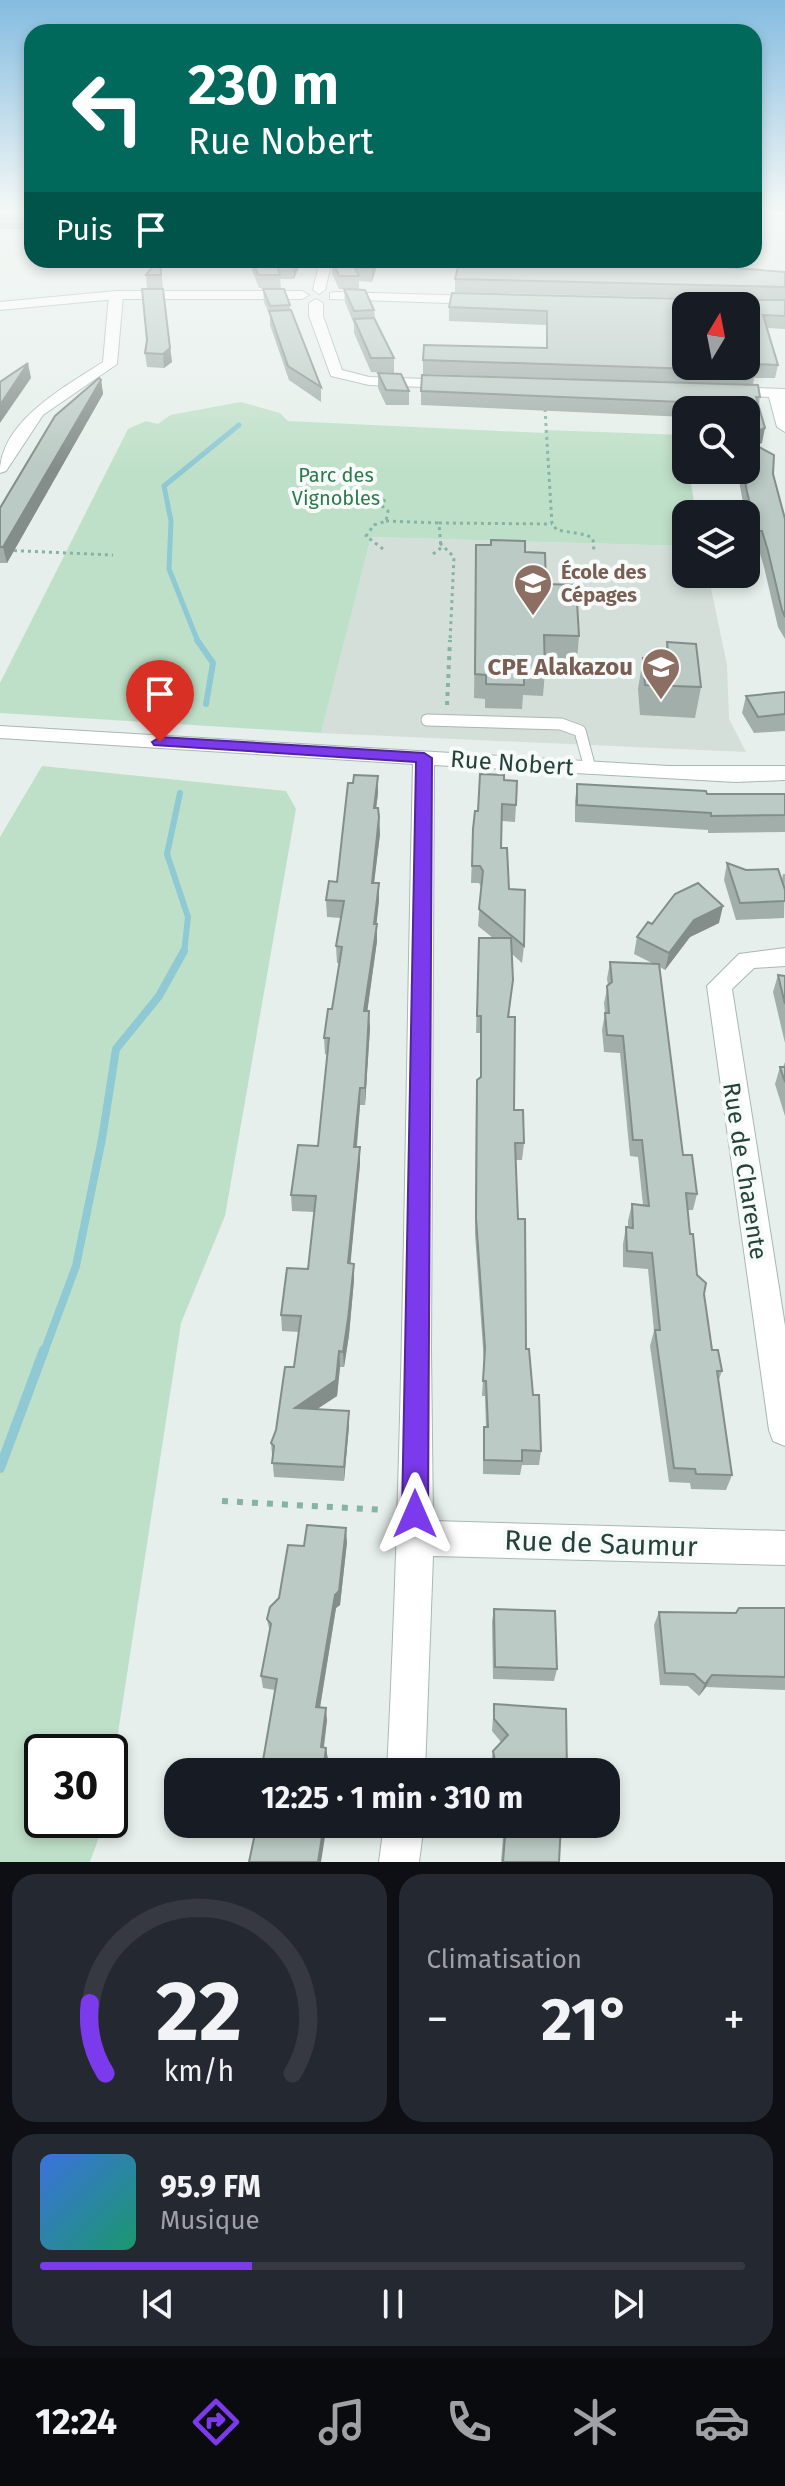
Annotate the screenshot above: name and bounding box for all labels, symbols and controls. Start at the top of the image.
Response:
text: 230 m [188,52,339,119]
icon: left [56,56,160,160]
text: Rue Nobert [188,120,373,164]
icon: arrive [129,208,173,252]
text: Puis [56,212,113,248]
north arrow [672,292,760,380]
map controls [672,292,760,588]
button: search [672,396,760,484]
park label: Parc des Vignobles [292,463,380,510]
button: layers [672,500,760,588]
place label: École des Cépages [561,559,647,607]
school or university icon: École des Cépages [512,562,554,617]
school or university icon: CPE Alakazou [640,646,682,701]
place label: CPE Alakazou [488,653,633,681]
pin [126,660,194,742]
icon: arrive [138,672,182,716]
street label: Rue Nobert [449,745,575,781]
street label: Rue de Charente [717,1080,773,1262]
position arrow [373,1472,457,1556]
street label: Rue de Saumur [504,1524,698,1563]
speed limit sign: 30 [24,1734,128,1838]
text: 12:25 · 1 min · 310 m [261,1780,523,1816]
text: Climatisation [427,1944,582,1975]
text: 22 [156,1962,242,2062]
text: 21° [541,1984,630,2056]
text: − [427,1993,449,2046]
text: + [723,1993,745,2046]
text: km/h [164,2054,235,2089]
text: 95.9 FM [160,2169,261,2205]
text: Musique [160,2205,260,2236]
icon: previous [136,2282,180,2326]
icon: pause [371,2282,415,2326]
icon: next [606,2282,650,2326]
icon: directions [188,2394,244,2450]
icon: music [314,2394,370,2450]
icon: phone [441,2394,497,2450]
icon: climate [567,2394,623,2450]
icon: car [694,2394,750,2450]
text: 12:24 [35,2400,117,2444]

